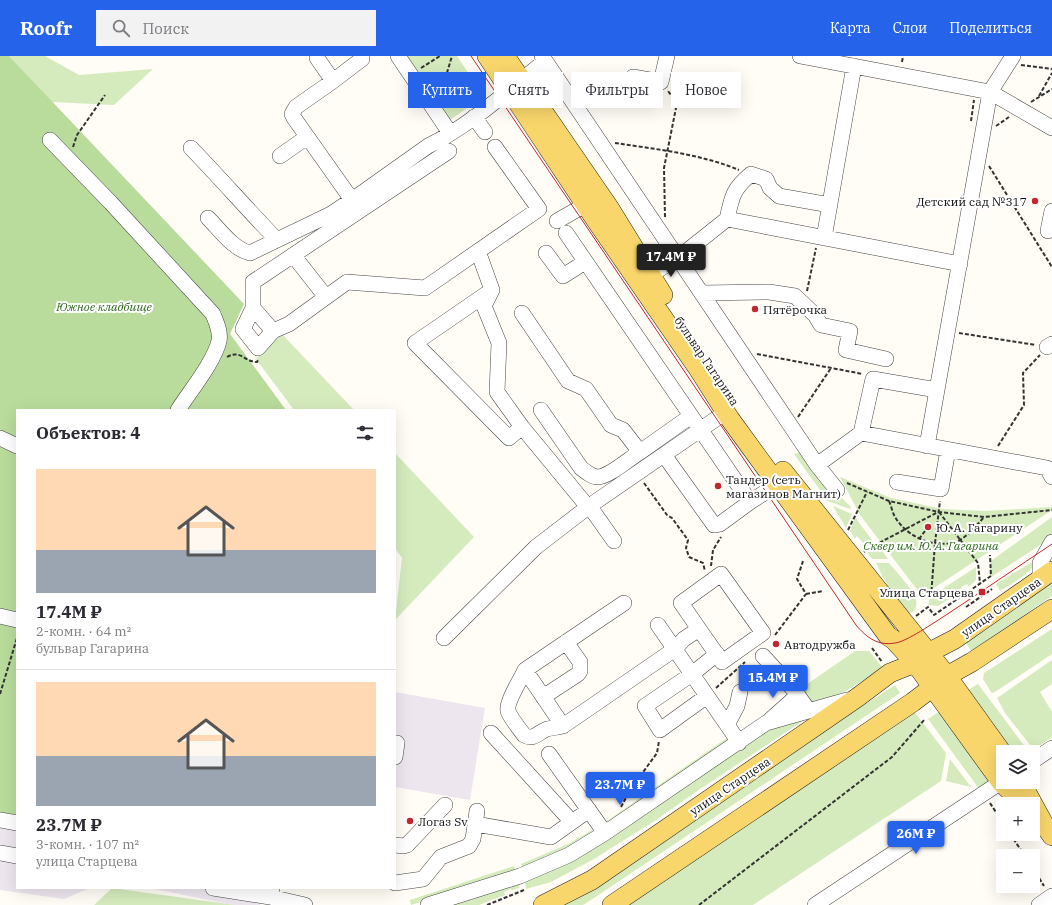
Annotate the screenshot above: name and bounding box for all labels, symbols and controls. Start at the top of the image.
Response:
search box [96,10,376,46]
text: Roofr [20,16,72,40]
icon: search [110,17,132,39]
text: Поиск [142,19,189,38]
text: Карта [830,19,871,37]
text: Слои [893,19,927,37]
text: Поделиться [949,19,1032,37]
chip: Купить [408,72,486,108]
chip: Снять [494,72,563,108]
chip: Фильтры [571,72,663,108]
chip: Новое [671,72,741,108]
place label: Детский сад №317 [916,194,1027,209]
marker: Детский сад №317 [1030,196,1040,206]
pin: 17.4M ₽ [634,244,708,278]
text: 17.4M ₽ [646,248,696,265]
park label: Южное кладбище [55,299,152,314]
place label: Пятёрочка [763,302,828,317]
marker: Пятёрочка [750,304,760,314]
street label: бульвар Гагарина [672,313,743,409]
text: Объектов: 4 [36,422,140,444]
icon: filters [354,422,376,444]
place label: Тандер (сеть магазинов Магнит) [726,472,841,501]
marker: Тандер (сеть магазинов Магнит) [713,481,723,491]
icon: home [170,495,242,567]
place label: Ю. А. Гагарину [936,520,1023,535]
marker: Ю. А. Гагарину [923,522,933,532]
park label: Сквер им. Ю. А. Гагарина [863,538,999,553]
street label: улица Старцева [958,574,1044,640]
place label: Улица Старцева [879,585,974,600]
marker: Улица Старцева [977,587,987,597]
text: 17.4M ₽ [36,601,102,623]
text: 2-комн. · 64 m² [36,623,131,640]
place label: Автодружба [784,637,856,652]
marker: Автодружба [771,639,781,649]
text: бульвар Гагарина [36,640,149,657]
pin: 15.4M ₽ [736,665,810,699]
text: 15.4M ₽ [748,669,798,686]
icon: home [170,708,242,780]
map controls [996,745,1040,893]
button: layers [996,745,1040,789]
street label: улица Старцева [687,753,773,818]
pin: 23.7M ₽ [583,772,657,806]
text: 23.7M ₽ [595,776,645,793]
button: + [996,797,1040,841]
text: 23.7M ₽ [36,814,102,836]
place label: Логаз Sv [418,814,468,829]
marker: Логаз Sv [405,816,415,826]
pin: 26M ₽ [888,821,944,855]
text: 26M ₽ [896,825,936,842]
text: 3-комн. · 107 m² [36,836,139,853]
button: − [996,849,1040,893]
text: улица Старцева [36,853,138,870]

